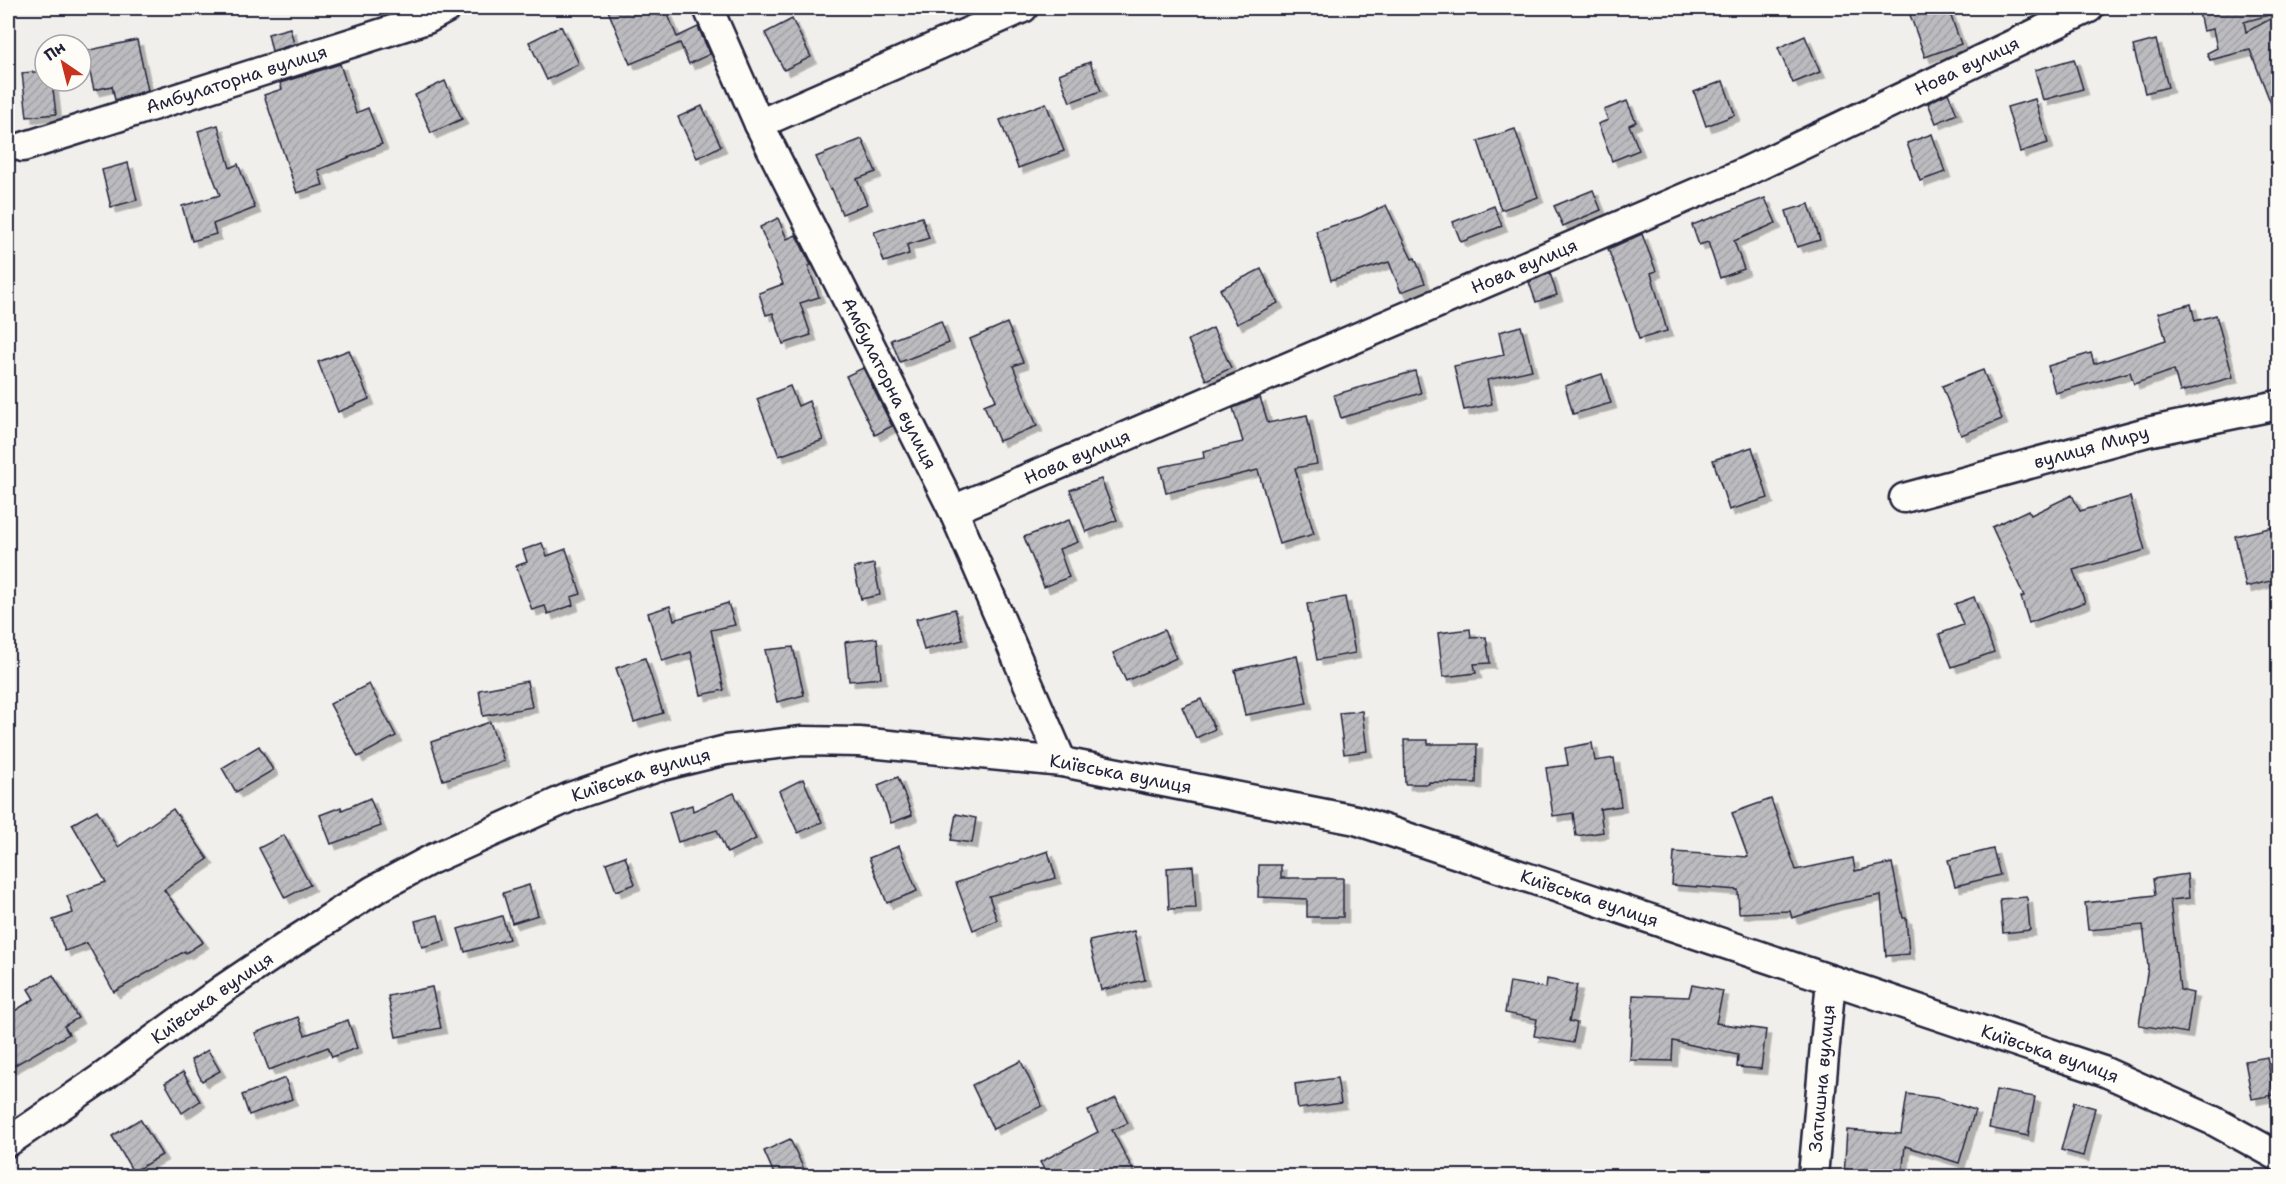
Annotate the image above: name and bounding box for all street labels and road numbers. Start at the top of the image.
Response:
street label: Нова вулиця [1911,31,2023,101]
street label: Амбулаторна вулиця [143,39,330,119]
street label: Нова вулиця [1467,233,1581,300]
street label: Амбулаторна вулиця [836,294,943,473]
street label: вулиця Миру [2031,420,2152,474]
street label: Нова вулиця [1020,424,1134,490]
street label: Київська вулиця [568,742,713,808]
street label: Київська вулиця [1049,749,1194,799]
street label: Київська вулиця [1517,864,1662,933]
street label: Київська вулиця [146,947,278,1050]
street label: Затишна вулиця [1803,1004,1841,1153]
street label: Київська вулиця [1978,1019,2123,1089]

